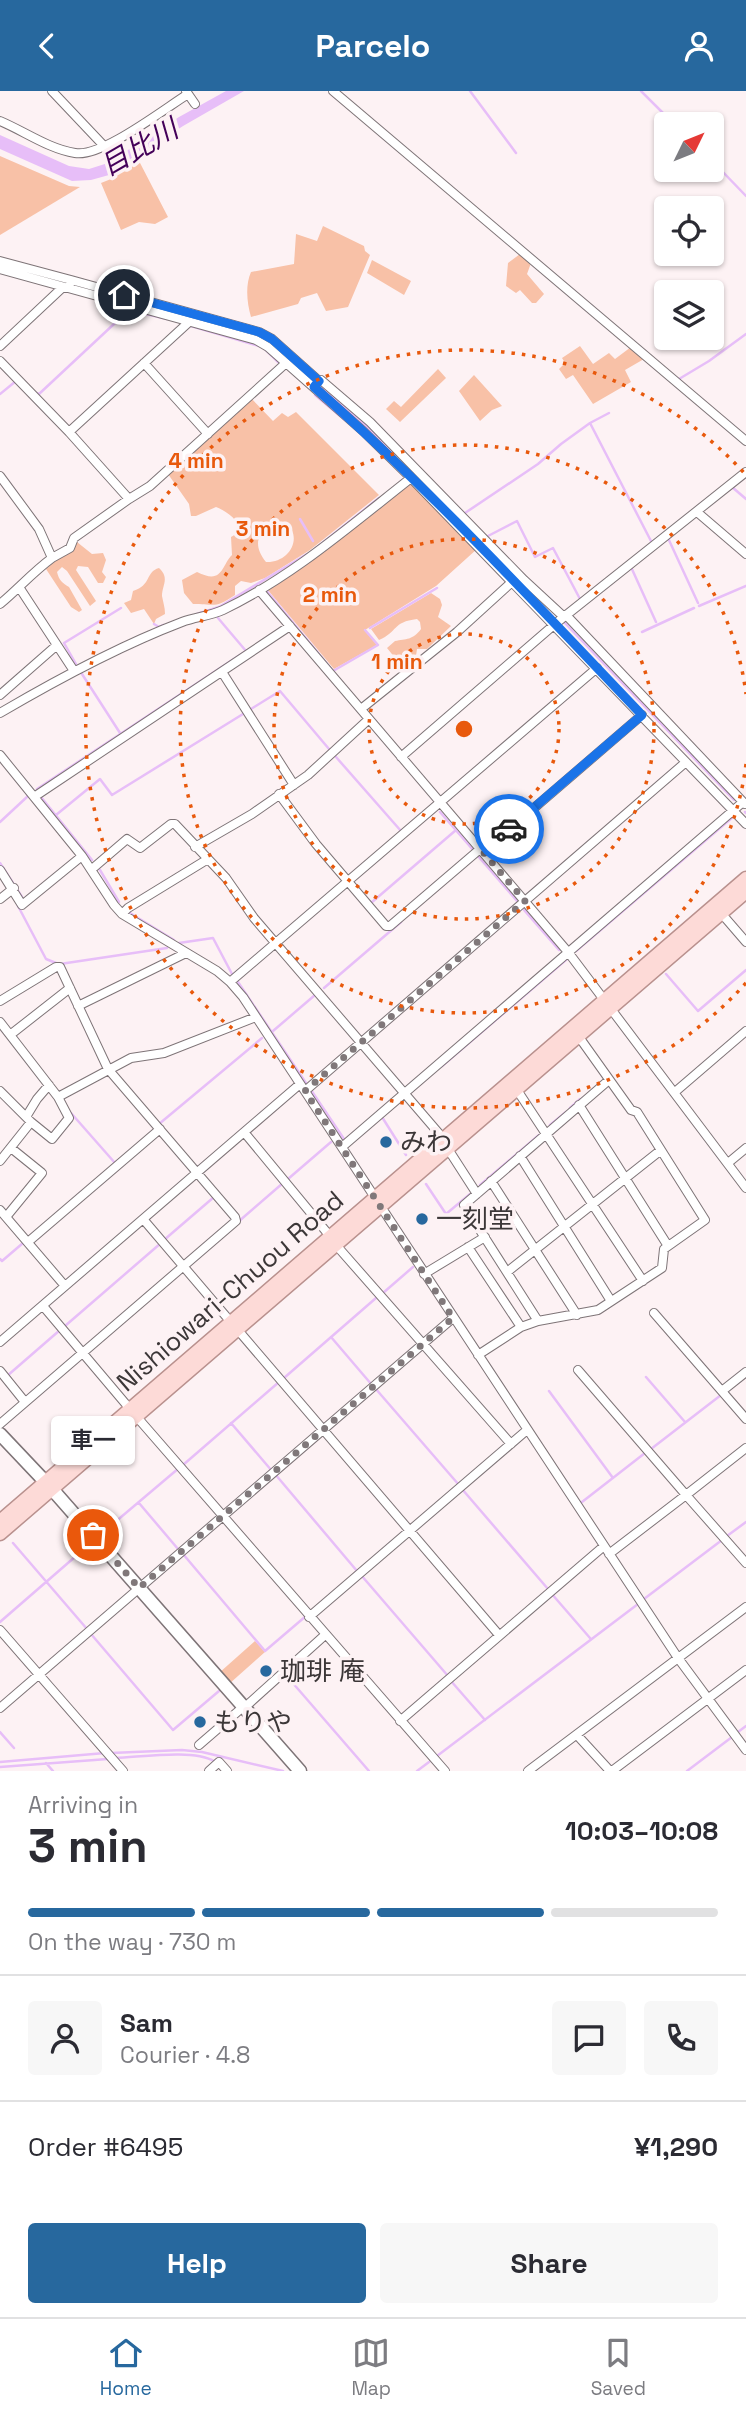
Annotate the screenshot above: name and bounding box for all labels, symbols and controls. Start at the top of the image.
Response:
text: Parcelo [316,26,430,66]
icon: back [28,27,66,65]
icon: person [680,27,718,65]
water label: 目比川 [94,109,187,184]
north arrow [654,112,724,182]
map controls [654,112,724,350]
button: locate [654,196,724,266]
pin [94,265,154,325]
icon: home [105,276,143,314]
button: layers [654,280,724,350]
text: 4 min [168,447,224,474]
text: 3 min [236,515,290,542]
text: 2 min [303,581,357,608]
text: 1 min [371,648,423,675]
centre of rings [452,717,476,741]
courier [474,794,544,864]
icon: car [490,810,528,848]
place label: みわ [400,1125,452,1159]
marker: みわ [378,1134,394,1150]
street label: Nishiowari-Chuou Road [109,1183,351,1399]
place label: 一刻堂 [436,1202,514,1236]
marker: 一刻堂 [414,1211,430,1227]
callout: 車一 [51,1416,135,1465]
text: 車一 [70,1425,116,1455]
pin [63,1505,123,1565]
icon: bag [74,1516,112,1554]
place label: 珈琲 庵 [280,1654,365,1688]
marker: 珈琲 庵 [258,1663,274,1679]
place label: もりや [214,1705,292,1739]
marker: もりや [192,1714,208,1730]
text: Arriving in [28,1790,138,1820]
text: 10:03–10:08 [565,1814,718,1848]
text: 3 min [28,1817,148,1875]
text: On the way · 730 m [28,1927,236,1957]
button: person [28,2001,102,2075]
button: chat [552,2001,626,2075]
button: phone [644,2001,718,2075]
text: Sam [120,2006,173,2040]
text: Courier · 4.8 [120,2040,250,2070]
text: Order #6495 [28,2130,183,2164]
text: ¥1,290 [634,2130,718,2164]
button: Help [28,2223,366,2303]
button: Share [380,2223,718,2303]
tab: Home [100,2334,152,2401]
tab: Map [351,2334,391,2401]
tab: Saved [591,2334,646,2401]

